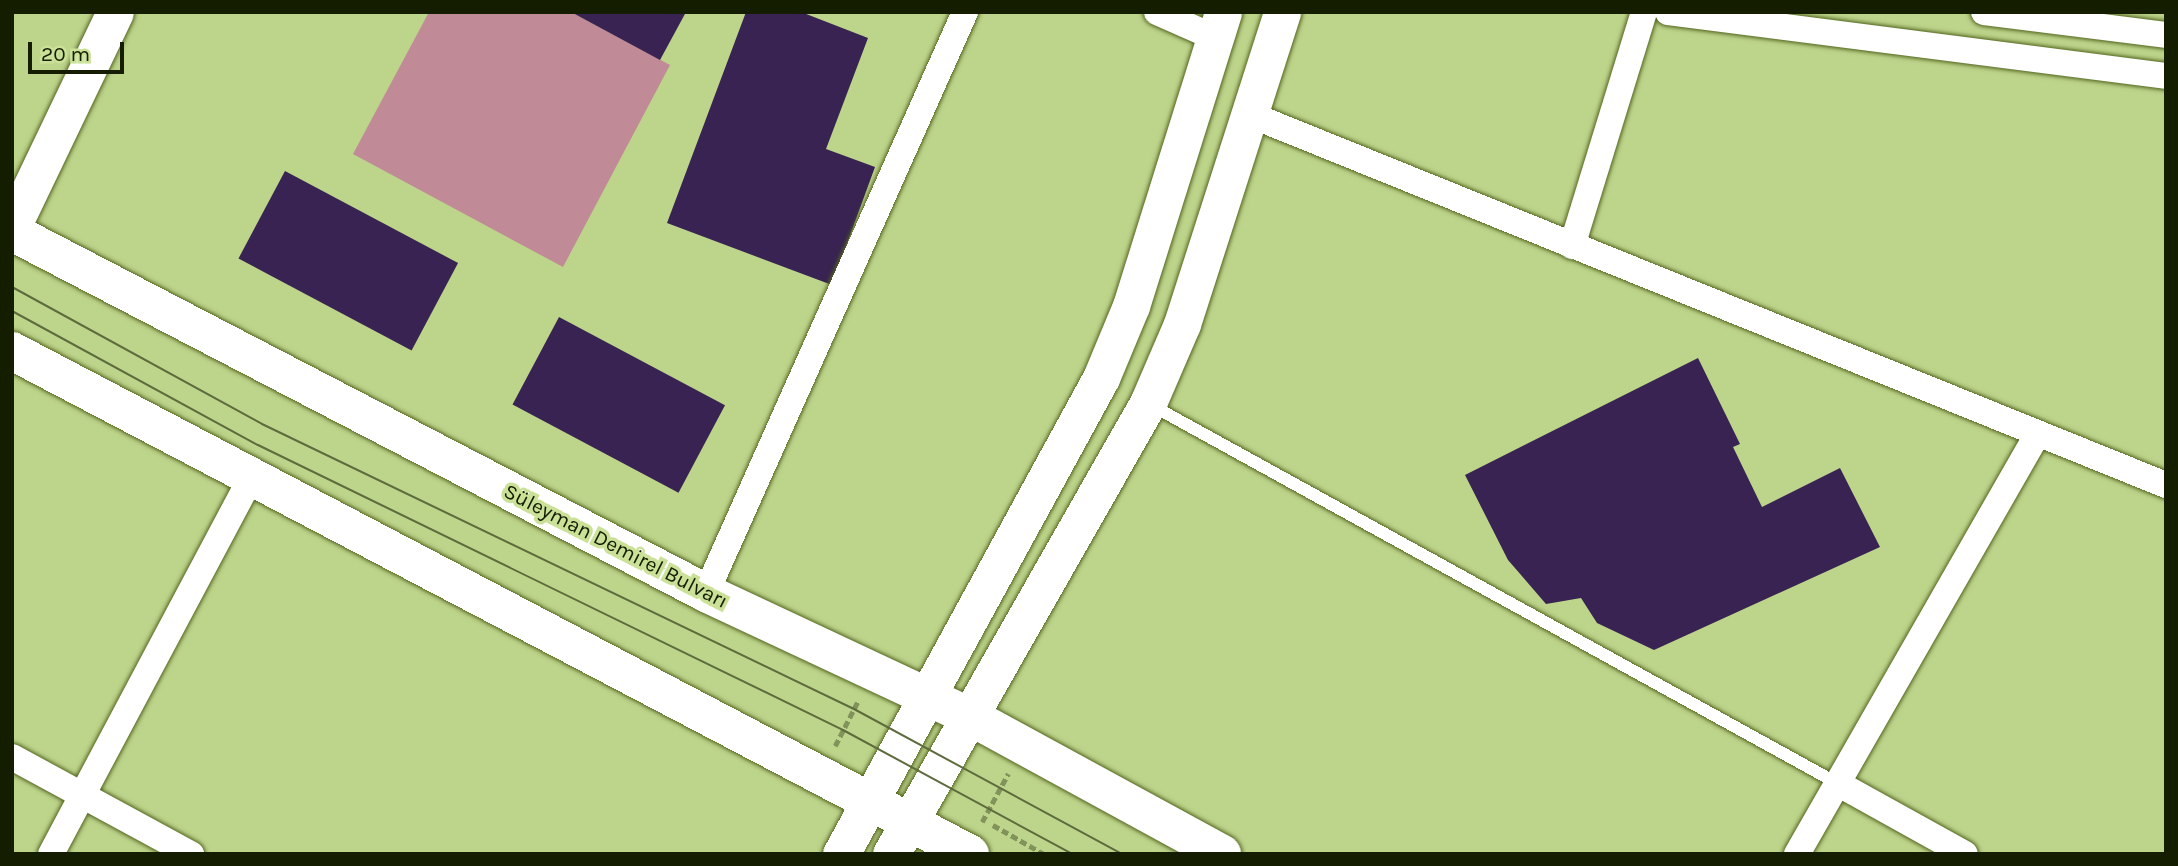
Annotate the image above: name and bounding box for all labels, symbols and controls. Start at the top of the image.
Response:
scale bar [32,28,128,72]
text: 20 m [41,42,90,66]
street label: Süleyman Demirel Bulvarı [500,478,732,614]

